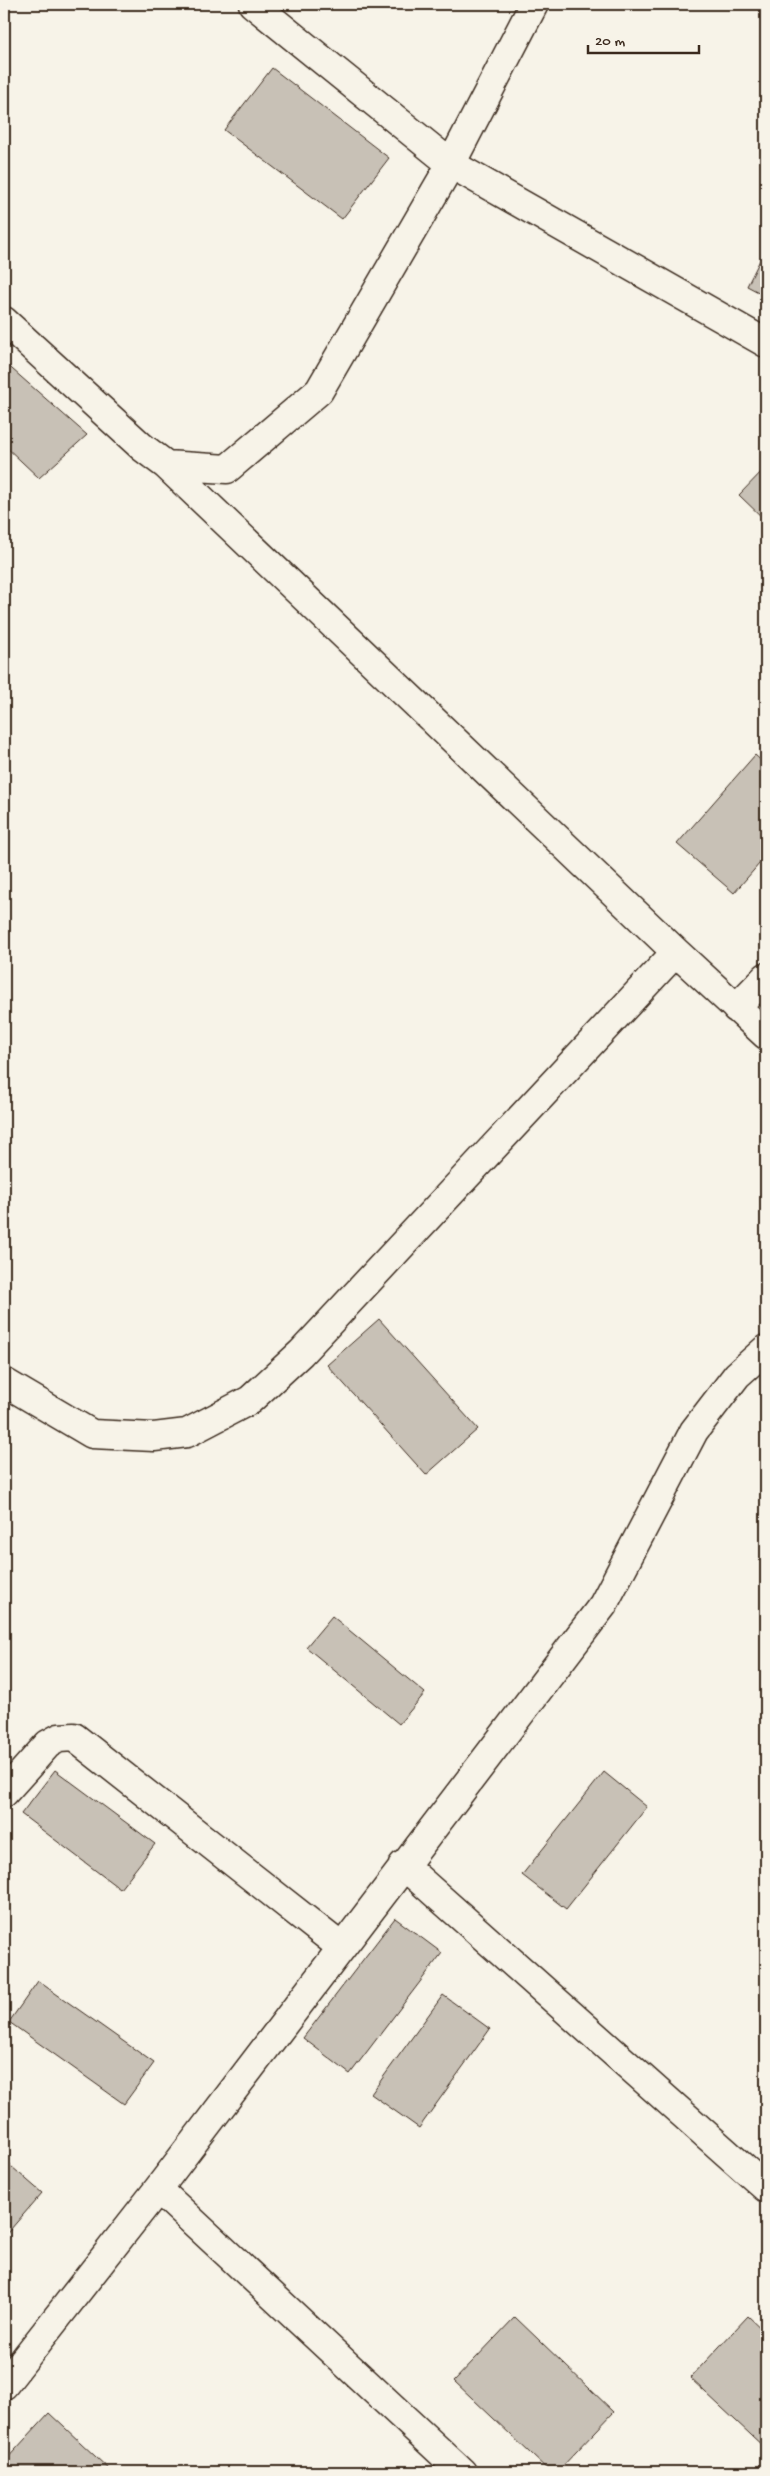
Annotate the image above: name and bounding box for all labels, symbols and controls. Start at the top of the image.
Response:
scale bar [588,22,699,54]
text: 20 m [595,33,625,51]

